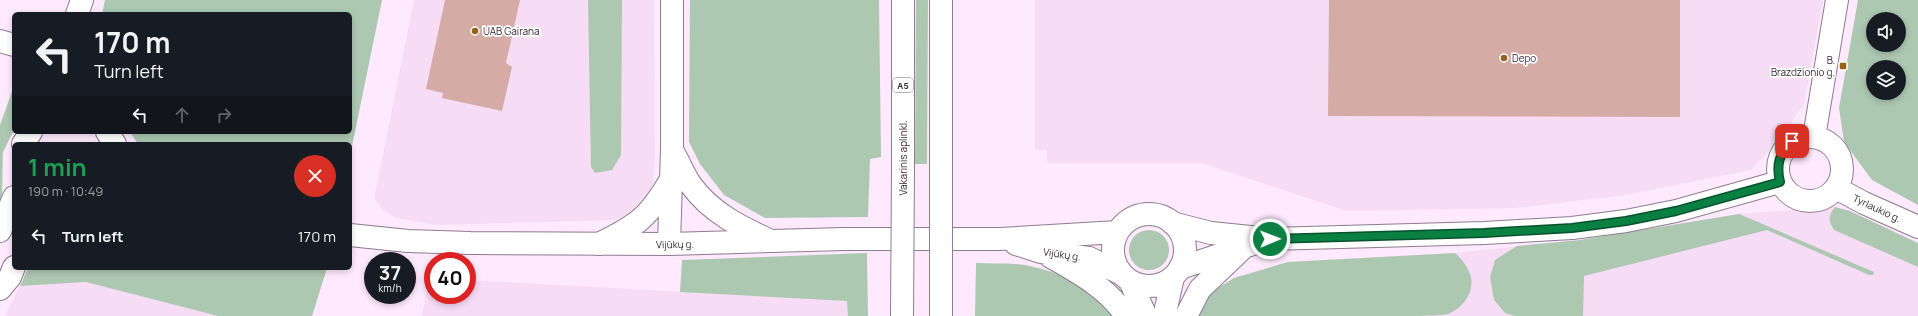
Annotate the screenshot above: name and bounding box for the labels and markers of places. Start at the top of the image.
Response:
place label: UAB Gairana [483,24,540,38]
marker: UAB Gairana [470,26,480,36]
place label: Depo [1512,51,1536,65]
marker: Depo [1499,53,1509,63]
place label: B. Brazdžionio g. [1771,53,1835,79]
marker: B. Brazdžionio g. [1838,61,1848,71]
pin [1775,124,1809,158]

